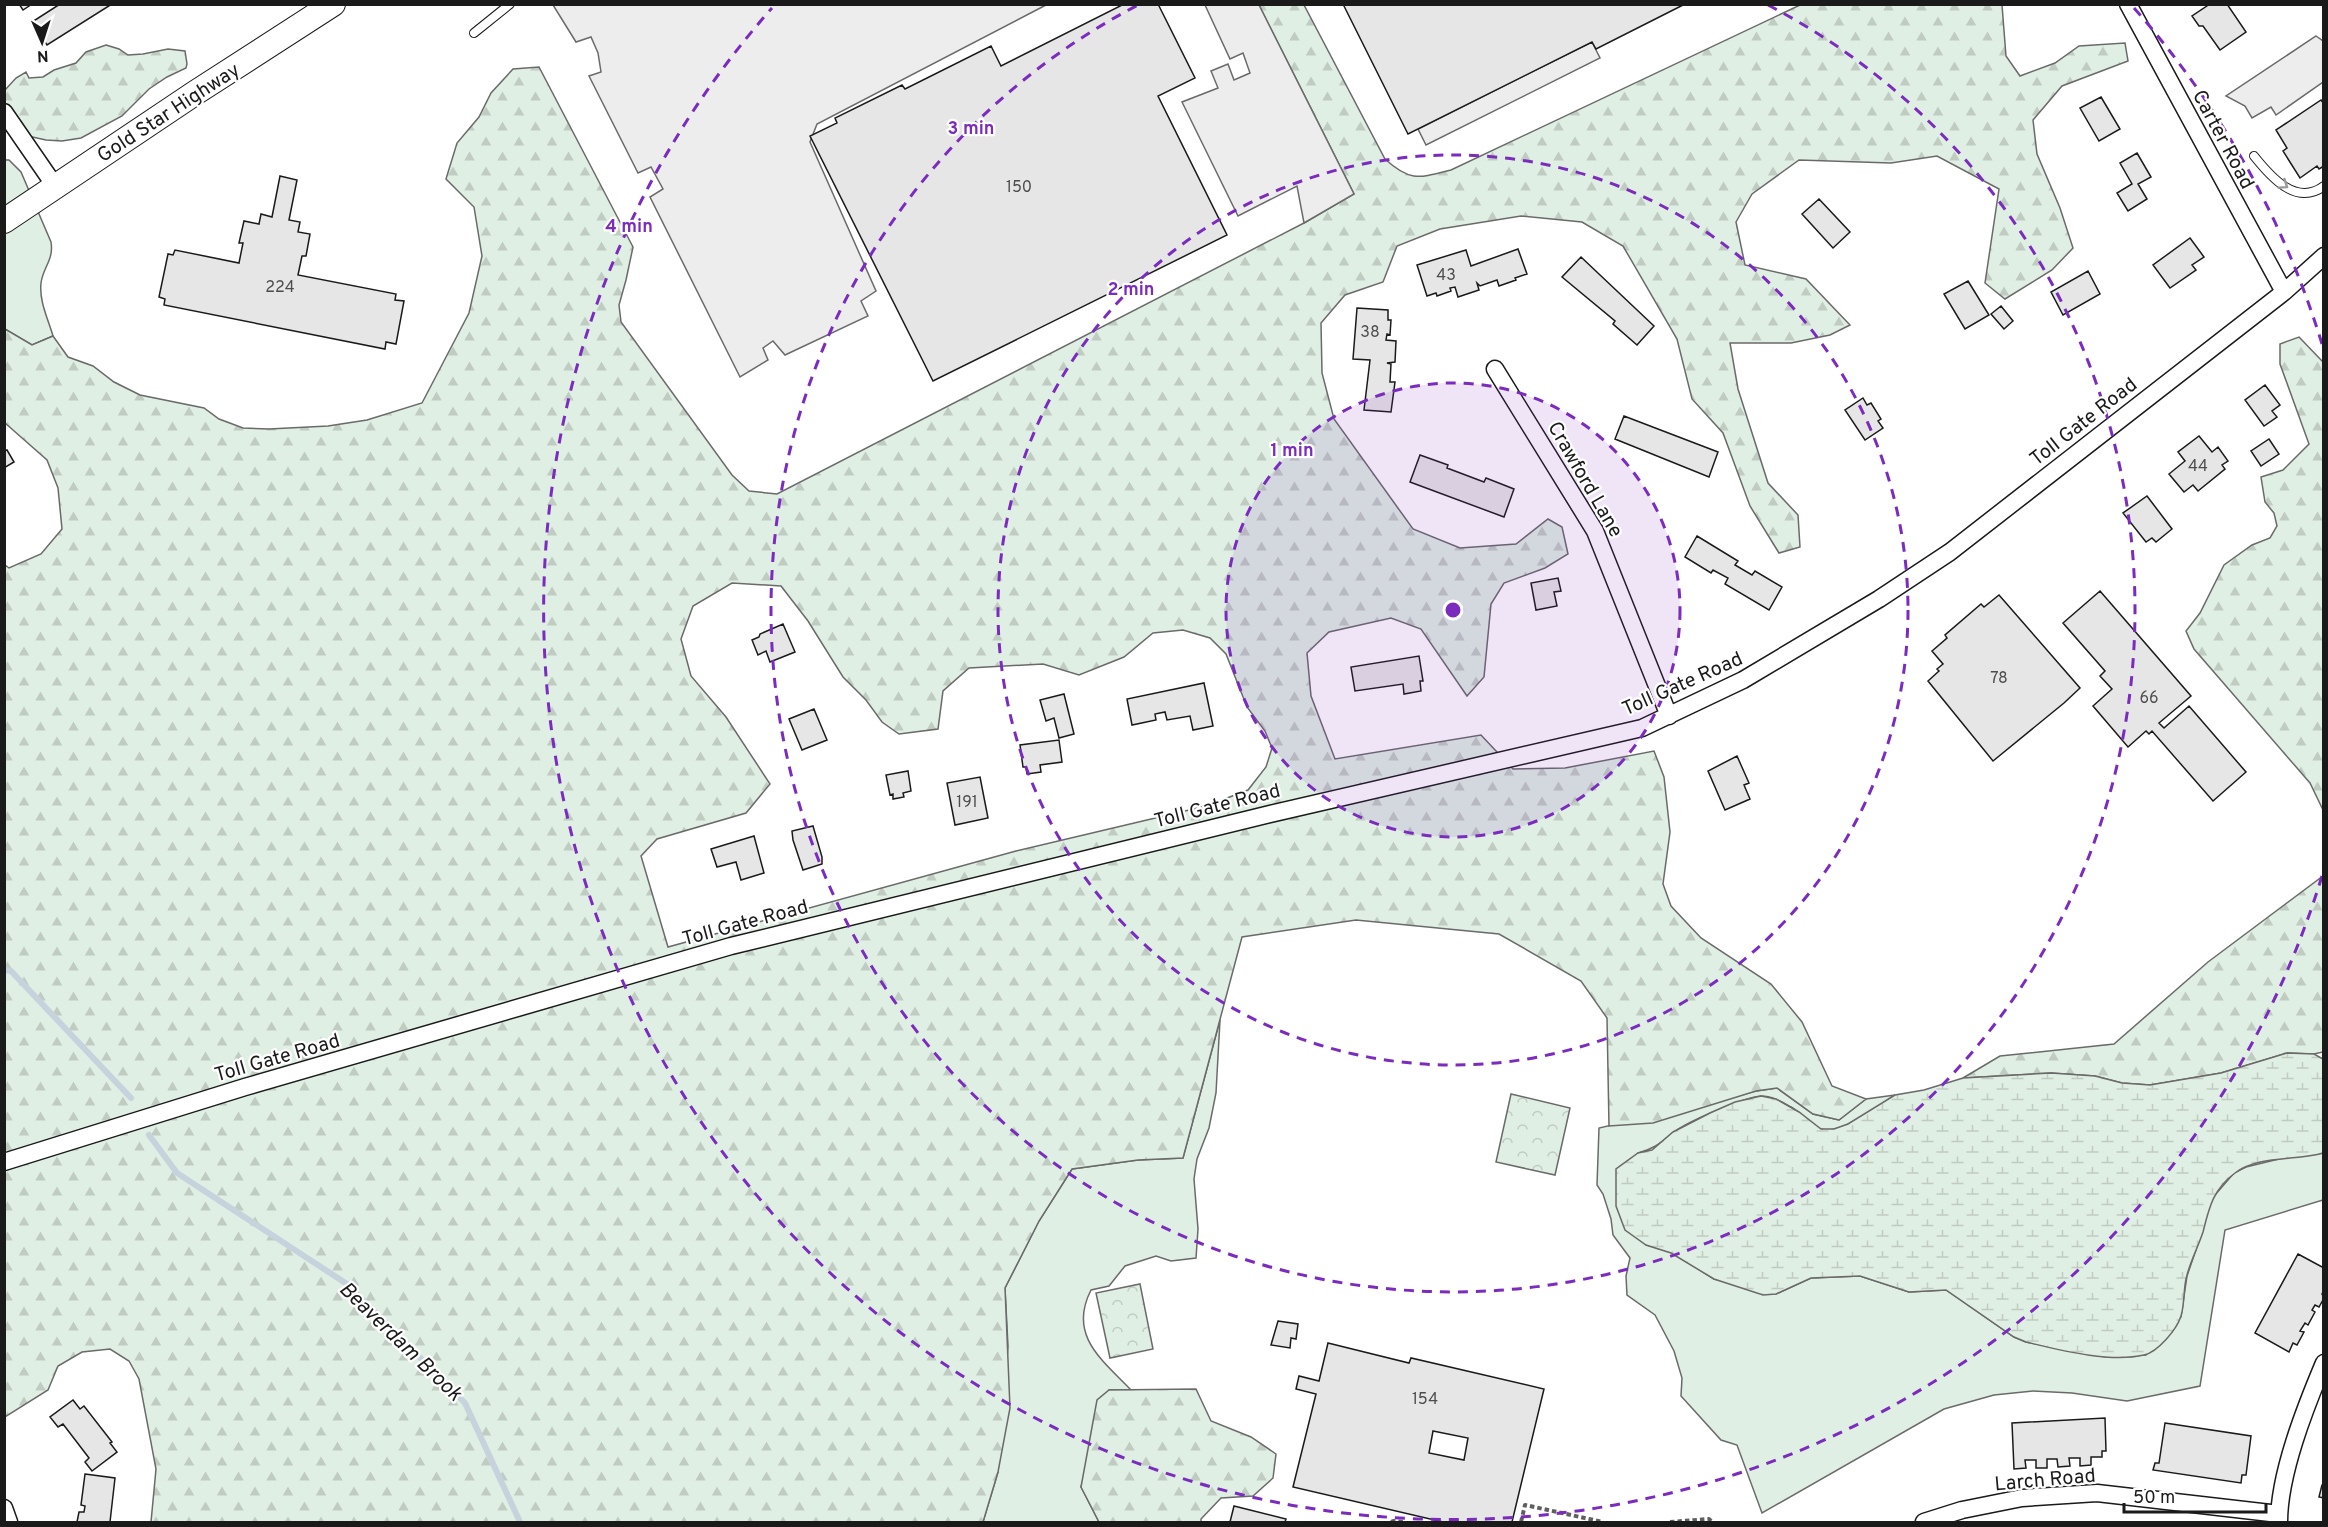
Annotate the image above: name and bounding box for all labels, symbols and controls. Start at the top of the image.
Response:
north arrow [12,12,72,72]
text: N [36,45,49,65]
street label: Gold Star Highway [93,58,245,170]
street label: Carter Road [2185,86,2259,194]
text: 3 min [948,118,994,141]
house number: 150 [1006,178,1032,198]
one-way arrow [2278,178,2289,189]
text: 4 min [605,216,653,239]
house number: 43 [1436,266,1456,286]
house number: 224 [265,278,295,298]
text: 2 min [1107,279,1155,302]
house number: 38 [1360,323,1380,343]
street label: Toll Gate Road [2025,373,2143,473]
street label: Crawford Lane [1541,417,1628,543]
text: 1 min [1270,440,1314,463]
house number: 44 [2188,457,2208,477]
centre of rings [1443,600,1463,620]
street label: Toll Gate Road [1618,647,1747,723]
house number: 78 [1990,669,2008,689]
house number: 66 [2139,689,2159,709]
street label: Toll Gate Road [1152,779,1283,835]
house number: 191 [956,793,978,813]
street label: Toll Gate Road [680,895,811,953]
street label: Toll Gate Road [212,1029,343,1089]
water label: Beaverdam Brook [333,1276,468,1408]
house number: 154 [1412,1390,1438,1410]
street label: Larch Road [1993,1464,2097,1498]
scale bar [2124,1476,2266,1514]
text: 50 m [2133,1487,2175,1510]

